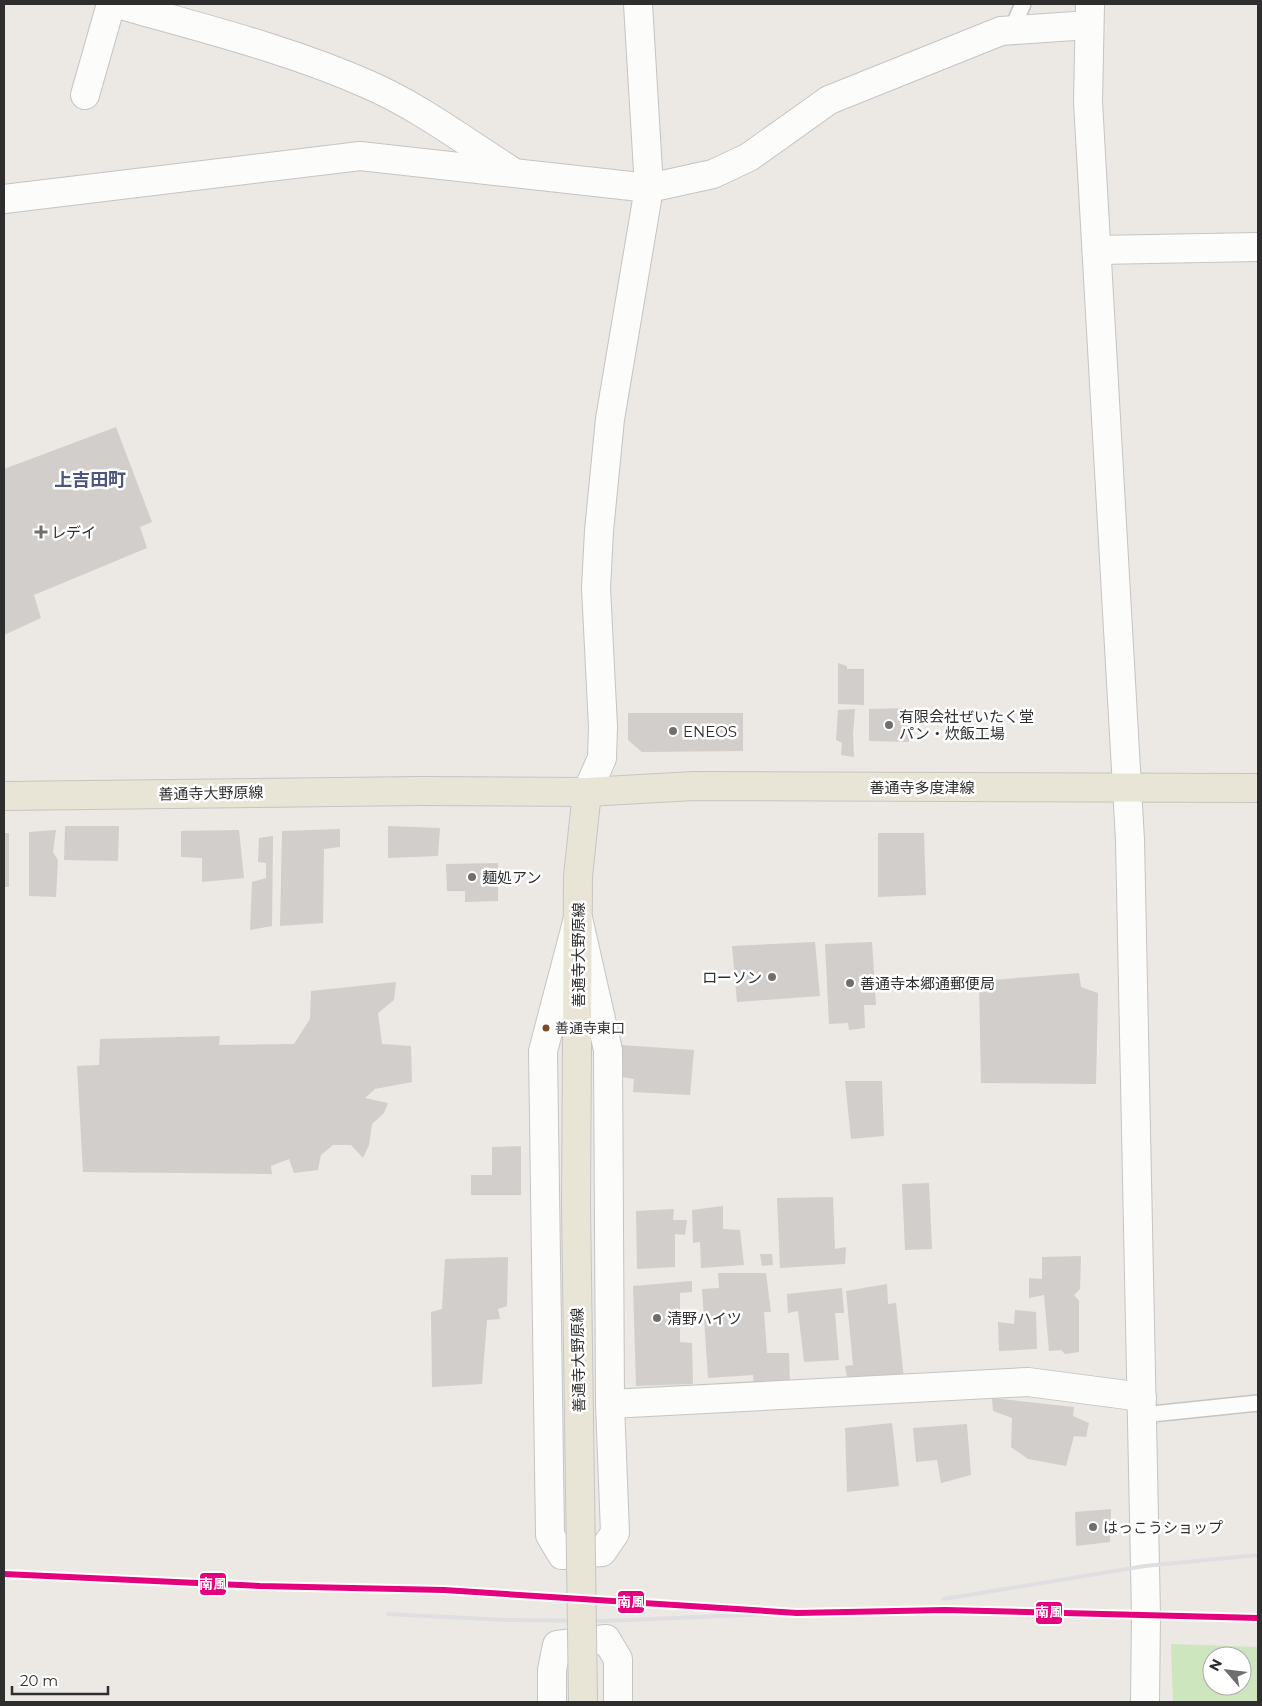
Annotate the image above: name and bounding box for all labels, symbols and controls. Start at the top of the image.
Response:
district label: 上吉田町 [54,469,126,491]
place label: レデイ [51,523,96,542]
marker: レデイ [35,526,47,538]
place label: 有限会社ぜいたく堂 パン・炊飯工場 [899,707,1034,743]
marker: 有限会社ぜいたく堂 パン・炊飯工場 [883,719,895,731]
place label: ENEOS [683,722,737,741]
marker: ENEOS [667,725,679,737]
street label: 善通寺多度津線 [869,778,975,797]
street label: 善通寺大野原線 [158,783,264,803]
place label: 麺処アン [482,868,541,887]
marker: 麺処アン [466,871,478,883]
street label: 善通寺大野原線 [569,902,588,1008]
place label: ローソン [702,968,762,987]
marker: ローソン [766,971,778,983]
place label: 善通寺本郷通郵便局 [860,974,995,993]
marker: 善通寺本郷通郵便局 [844,977,856,989]
place label: 善通寺東口 [555,1019,625,1037]
marker: 善通寺東口 [541,1023,551,1033]
street label: 善通寺大野原線 [568,1307,588,1413]
place label: 清野ハイツ [667,1309,742,1328]
marker: 清野ハイツ [651,1312,663,1324]
place label: はっこうショップ [1103,1518,1223,1537]
marker: はっこうショップ [1087,1521,1099,1533]
line badge: 南風 [199,1572,227,1596]
text: 南風 [199,1575,227,1593]
line badge: 南風 [617,1590,645,1614]
text: 南風 [617,1593,645,1611]
line badge: 南風 [1035,1601,1063,1625]
text: 南風 [1035,1603,1063,1621]
north arrow [1202,1646,1252,1696]
text: N [1205,1656,1226,1674]
scale bar [12,1664,109,1696]
text: 20 m [20,1671,58,1690]

